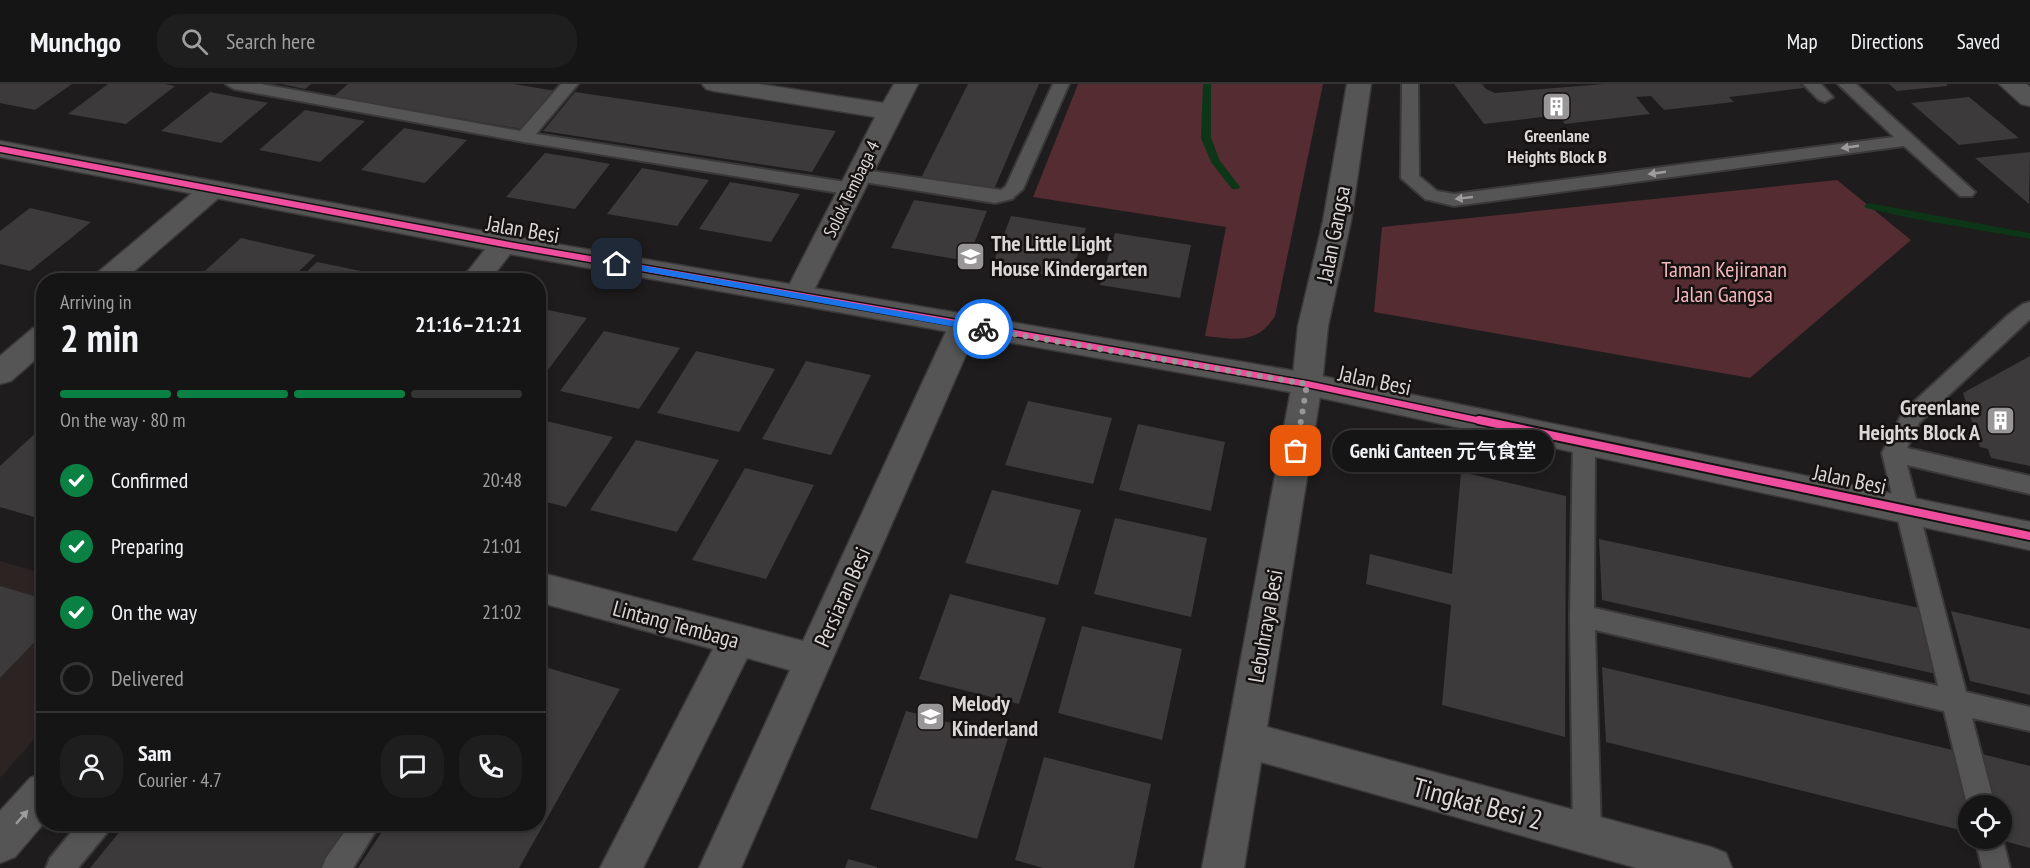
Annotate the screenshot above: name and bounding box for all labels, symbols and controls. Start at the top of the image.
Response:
search box [157,14,577,68]
text: Munchgo [30,23,121,60]
icon: search [178,25,211,58]
text: Search here [226,27,315,55]
text: Map [1787,28,1818,55]
text: Directions [1851,28,1924,55]
text: Saved [1957,28,2000,55]
building icon: Greenlane Heights Block B [1541,90,1573,122]
place label: Greenlane Heights Block B [1507,124,1607,168]
street label: Solok Tembaga 4 [818,137,884,241]
one-way arrow [1841,143,1860,152]
one-way arrow [1647,168,1666,178]
street label: Jalan Gangsa [1310,184,1356,285]
one-way arrow [1454,193,1473,203]
street label: Jalan Besi [483,209,562,249]
place label: The Little Light House Kindergarten [991,229,1147,282]
pin [591,238,642,289]
school or university icon: The Little Light House Kindergarten [954,240,986,272]
icon: home [600,247,633,280]
park label: Taman Kejiranan Jalan Gangsa [1661,255,1787,308]
text: Arriving in [60,289,132,315]
courier [953,299,1013,359]
text: 21:16–21:21 [415,310,522,338]
text: 2 min [60,312,139,363]
icon: bike [967,313,1000,346]
street label: Jalan Besi [1335,358,1414,401]
place label: Greenlane Heights Block A [1859,393,1981,446]
building icon: Greenlane Heights Block A [1985,404,2017,436]
text: On the way · 80 m [60,407,186,433]
pin [1270,425,1321,476]
callout: Genki Canteen 元气食堂 [1332,430,1554,472]
icon: bag [1279,434,1312,467]
text: Genki Canteen 元气食堂 [1350,438,1536,464]
street label: Jalan Besi [1810,457,1889,500]
icon: check [60,464,93,497]
text: Confirmed [111,466,188,494]
text: 20:48 [482,467,522,493]
icon: check [60,530,93,563]
text: Preparing [111,532,184,560]
text: 21:01 [482,533,522,559]
street label: Persiaran Besi [808,543,876,651]
street label: Lebuhraya Besi [1241,567,1289,685]
street label: Lintang Tembaga [610,594,742,654]
icon: check [60,596,93,629]
text: On the way [111,598,197,626]
text: 21:02 [482,599,522,625]
text: Delivered [111,664,184,692]
place label: Melody Kinderland [952,689,1038,742]
school or university icon: Melody Kinderland [915,700,947,732]
button: person [60,735,123,798]
button: chat [381,735,444,798]
button: phone [459,735,522,798]
text: Sam [138,739,171,767]
text: Courier · 4.7 [138,767,222,793]
street label: Tingkat Besi 2 [1410,769,1546,837]
map controls [1958,795,2012,849]
button: locate [1958,795,2012,849]
one-way arrow [15,810,28,825]

